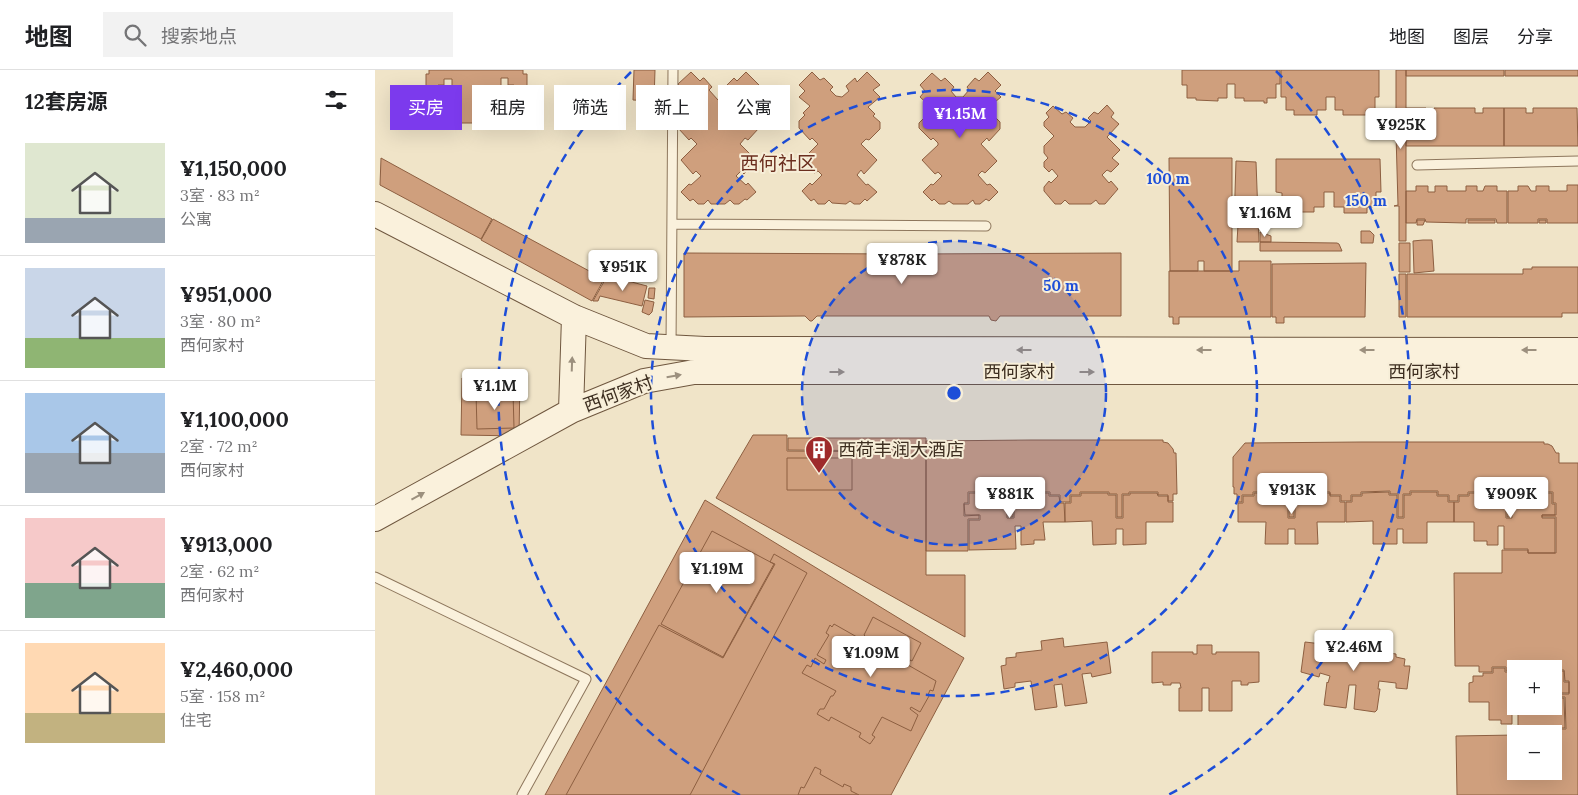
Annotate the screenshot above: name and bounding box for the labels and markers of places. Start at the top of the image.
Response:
pin: ¥1.15M [919,97,1001,139]
pin: ¥925K [1366,108,1436,150]
pin: ¥1.16M [1224,196,1306,238]
pin: ¥878K [867,242,937,285]
pin: ¥951K [588,250,658,292]
pin: ¥1.1M [460,368,530,411]
centre of rings [945,384,963,402]
building icon: 西荷丰润大酒店 [804,435,834,474]
place label: 西荷丰润大酒店 [838,438,964,461]
pin: ¥913K [1257,472,1327,515]
pin: ¥881K [975,476,1045,519]
pin: ¥909K [1476,476,1546,519]
pin: ¥1.19M [676,552,758,594]
pin: ¥2.46M [1313,630,1395,672]
pin: ¥1.09M [830,636,912,678]

